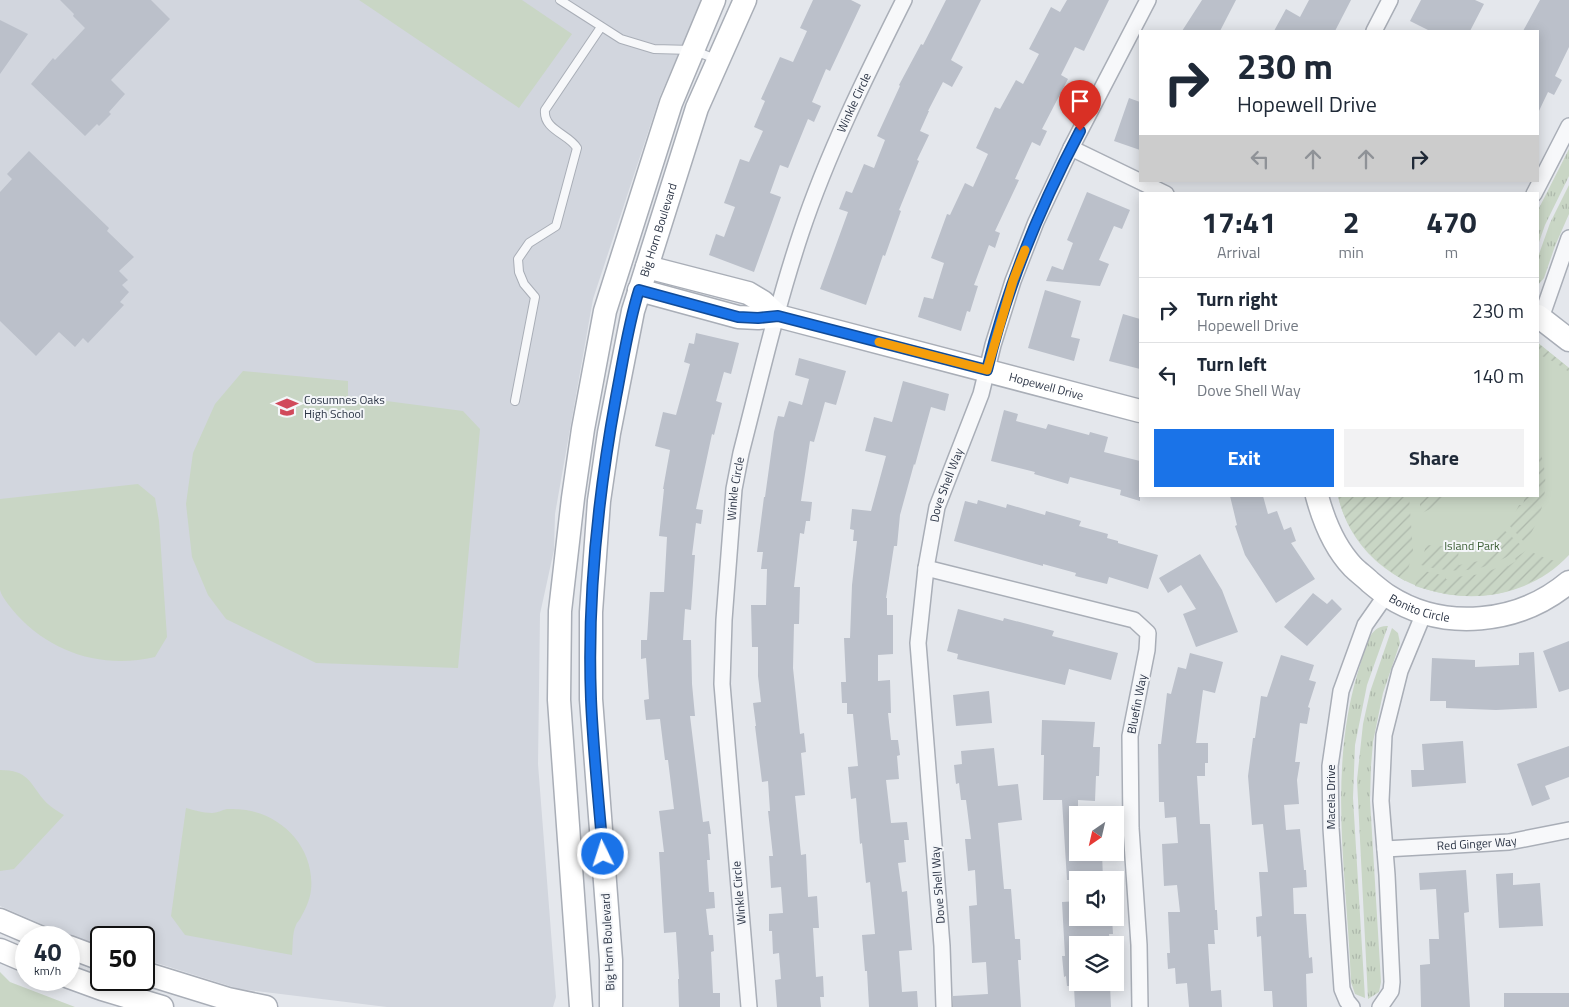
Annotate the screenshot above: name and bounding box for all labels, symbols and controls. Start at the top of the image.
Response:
text: 230 m [1237,39,1333,93]
icon: right [1154,50,1219,115]
street label: Winkle Circle [831,69,876,136]
pin [1059,80,1101,131]
icon: arrive [1066,87,1094,115]
text: Hopewell Drive [1237,87,1377,121]
icon: left [1246,145,1274,173]
icon: ahead [1299,145,1327,173]
icon: ahead [1352,145,1380,173]
icon: right [1405,145,1433,173]
street label: Big Horn Boulevard [634,181,682,279]
text: 17:41 [1201,199,1276,245]
text: 2 [1343,199,1360,245]
text: 470 [1426,199,1477,245]
text: Arrival [1217,240,1260,264]
text: min [1338,240,1364,264]
text: m [1445,240,1458,264]
text: Turn right [1197,284,1278,313]
icon: right [1154,296,1182,324]
text: 230 m [1472,296,1524,325]
text: Hopewell Drive [1197,313,1299,337]
text: Turn left [1197,349,1267,378]
icon: left [1154,361,1182,389]
text: 140 m [1472,361,1524,390]
street label: Hopewell Drive [1007,367,1086,405]
text: Dove Shell Way [1197,378,1301,402]
place label: Cosumnes Oaks High School [304,390,385,423]
school or university icon: Cosumnes Oaks High School [274,394,300,420]
button: Exit [1154,429,1334,487]
button: Share [1344,429,1524,487]
street label: Dove Shell Way [924,445,968,524]
street label: Winkle Circle [722,455,749,521]
park label: Island Park [1444,536,1500,555]
street label: Bonito Circle [1386,589,1451,627]
street label: Bluefin Way [1121,672,1152,735]
street label: Macela Drive [1321,765,1340,829]
north arrow [1069,806,1124,861]
map controls [1069,806,1124,991]
position arrow [576,827,628,879]
street label: Red Ginger Way [1436,831,1519,855]
street label: Dove Shell Way [925,845,950,924]
street label: Winkle Circle [726,860,751,926]
button: sound [1069,871,1124,926]
street label: Big Horn Boulevard [595,893,620,991]
speed limit sign: 50 [90,926,155,991]
text: 40 [33,933,62,971]
button: layers [1069,936,1124,991]
text: km/h [34,961,61,980]

